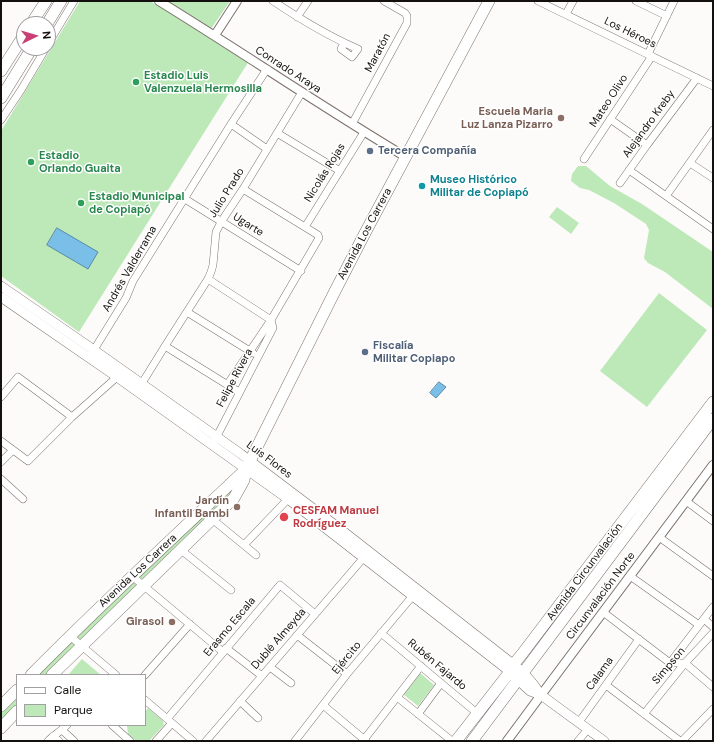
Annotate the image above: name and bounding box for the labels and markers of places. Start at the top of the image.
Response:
place label: Estadio Luis Valenzuela Hermosilla [144,69,262,95]
marker: Estadio Luis Valenzuela Hermosilla [131,77,141,87]
place label: Escuela Maria Luz Lanza Pizarro [461,105,553,131]
marker: Escuela Maria Luz Lanza Pizarro [556,113,566,123]
place label: Tercera Compañía [378,144,476,158]
marker: Tercera Compañía [365,146,375,156]
place label: Estadio Orlando Guaita [39,149,121,175]
marker: Estadio Orlando Guaita [26,157,36,167]
place label: Museo Histórico Militar de Copiapó [430,173,529,199]
marker: Museo Histórico Militar de Copiapó [417,181,427,191]
place label: Estadio Municipal de Copiapó [89,190,184,216]
marker: Estadio Municipal de Copiapó [76,198,86,208]
place label: Fiscalía Militar Copiapo [373,339,455,365]
marker: Fiscalía Militar Copiapo [360,347,370,357]
place label: Jardín Infantil Bambi [155,494,229,520]
marker: Jardín Infantil Bambi [232,502,242,512]
place label: CESFAM Manuel Rodríguez [293,504,379,530]
marker: CESFAM Manuel Rodríguez [278,511,290,523]
place label: Girasol [126,615,164,629]
marker: Girasol [167,617,177,627]

